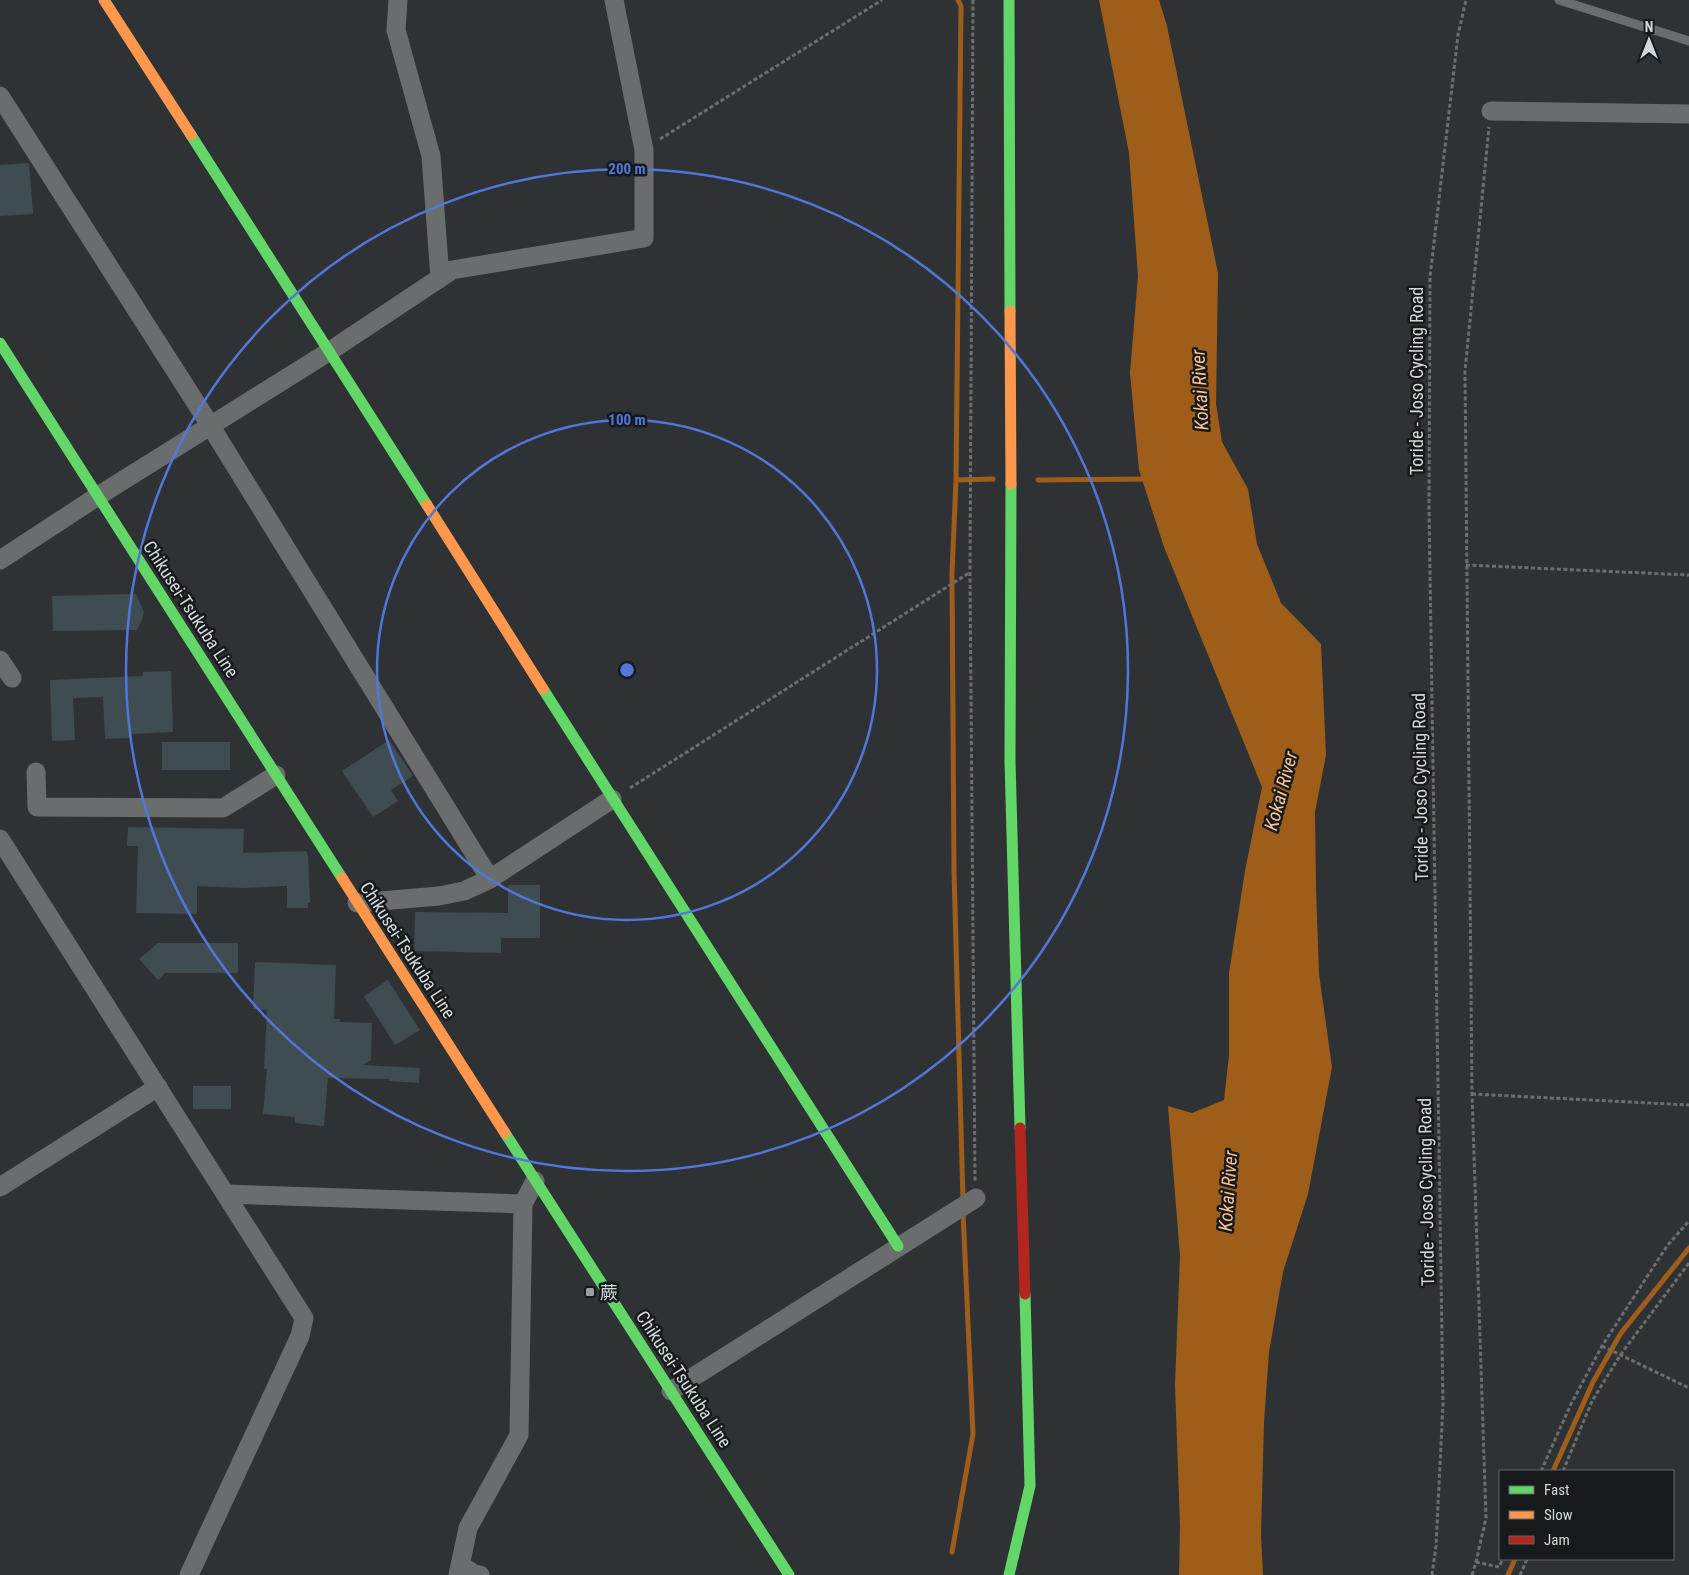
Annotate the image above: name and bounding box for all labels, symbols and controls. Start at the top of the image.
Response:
north arrow [1624,15,1674,65]
text: N [1645,19,1653,35]
text: 200 m [608,160,646,178]
street label: Toride - Joso Cycling Road [1406,287,1427,475]
water label: Kokai River [1186,349,1214,431]
text: 100 m [608,411,646,429]
street label: Chikusei-Tsukuba Line [139,537,243,681]
centre of rings [618,661,636,679]
street label: Toride - Joso Cycling Road [1408,693,1432,881]
water label: Kokai River [1259,749,1303,833]
street label: Chikusei-Tsukuba Line [356,878,460,1022]
street label: Toride - Joso Cycling Road [1414,1098,1438,1286]
water label: Kokai River [1214,1150,1242,1232]
place label: 蕨 [600,1282,618,1303]
marker: 蕨 [584,1286,596,1298]
street label: Chikusei-Tsukuba Line [632,1307,736,1451]
legend [1499,1470,1674,1560]
text: Fast [1544,1481,1569,1499]
text: Slow [1544,1506,1573,1524]
text: Jam [1544,1531,1570,1549]

